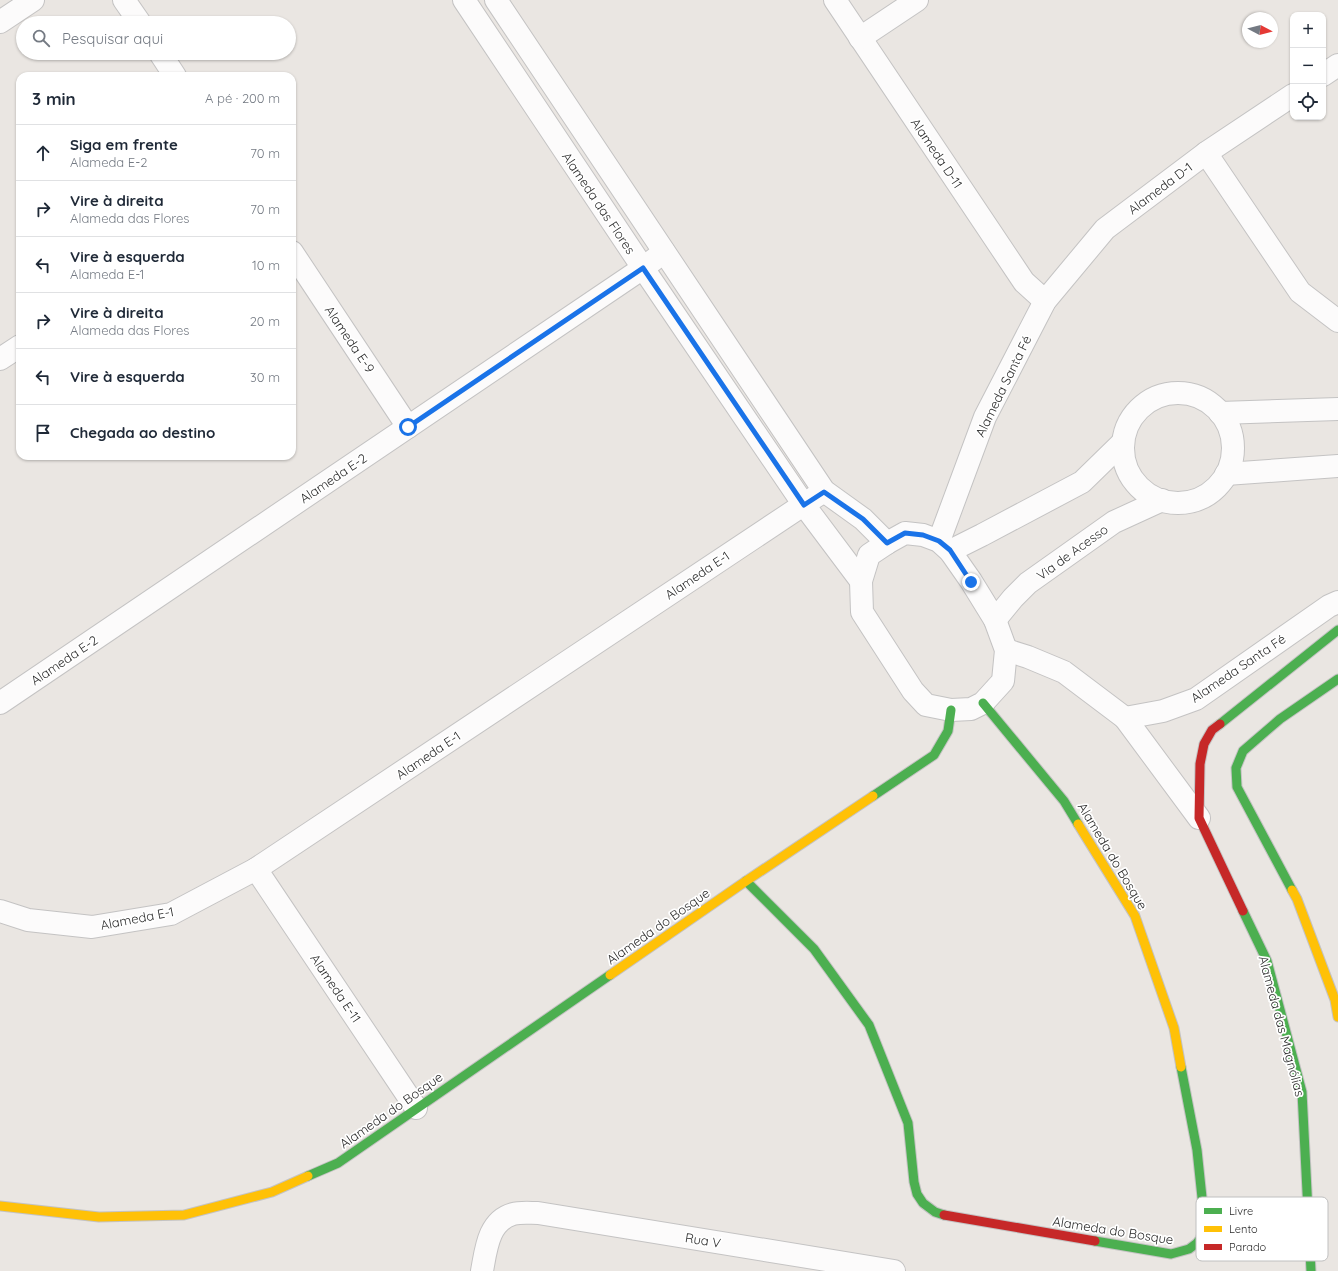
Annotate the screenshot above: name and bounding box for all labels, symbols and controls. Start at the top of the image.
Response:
north arrow [1242,12,1278,48]
map controls [1290,12,1326,120]
button: + [1290,12,1326,48]
search box [16,16,296,60]
icon: search [30,27,52,49]
text: Pesquisar aqui [62,29,163,48]
button: − [1290,48,1326,84]
button: locate [1290,84,1326,120]
text: 3 min [32,88,76,109]
text: A pé · 200 m [205,90,280,106]
street label: Alameda D-11 [908,115,966,191]
text: Siga em frente [70,135,178,154]
icon: ahead [32,142,54,164]
text: 70 m [250,145,280,161]
street label: Alameda das Flores [559,149,639,257]
text: Alameda E-2 [70,154,147,170]
street label: Alameda D-1 [1125,159,1195,217]
text: Vire à direita [70,191,164,210]
icon: right [32,198,54,220]
text: 70 m [250,201,280,217]
text: Alameda das Flores [70,210,189,226]
text: Vire à esquerda [70,247,185,266]
icon: left [32,254,54,276]
text: 10 m [252,257,280,273]
text: Alameda E-1 [70,266,144,282]
street label: Alameda E-9 [322,302,378,376]
text: Vire à direita [70,303,164,322]
icon: right [32,310,54,332]
text: 20 m [250,313,280,329]
text: Alameda das Flores [70,322,189,338]
street label: Alameda Santa Fé [972,333,1034,439]
icon: left [32,366,54,388]
text: Vire à esquerda [70,367,185,386]
text: 30 m [250,369,280,385]
route start [399,418,417,436]
icon: arrive [32,422,54,444]
text: Chegada ao destino [70,423,215,442]
street label: Alameda E-2 [296,450,370,506]
street label: Via de Acesso [1033,521,1111,583]
street label: Alameda E-1 [662,548,732,602]
route end [962,573,980,591]
street label: Alameda Santa Fé [1188,630,1288,706]
street label: Alameda E-2 [27,632,101,688]
street label: Alameda E-1 [393,728,463,782]
street label: Alameda do Bosque [1075,800,1151,912]
street label: Alameda do Bosque [603,884,713,968]
street label: Alameda E-1 [99,903,175,933]
street label: Alameda E-11 [307,951,365,1025]
street label: Alameda das Magnólias [1256,954,1308,1098]
street label: Alameda do Bosque [336,1068,446,1152]
legend [1196,1197,1328,1261]
text: Livre [1229,1204,1253,1218]
street label: Alameda do Bosque [1051,1213,1175,1247]
text: Lento [1229,1222,1258,1236]
street label: Rua V [684,1229,722,1251]
text: Parado [1229,1240,1267,1254]

